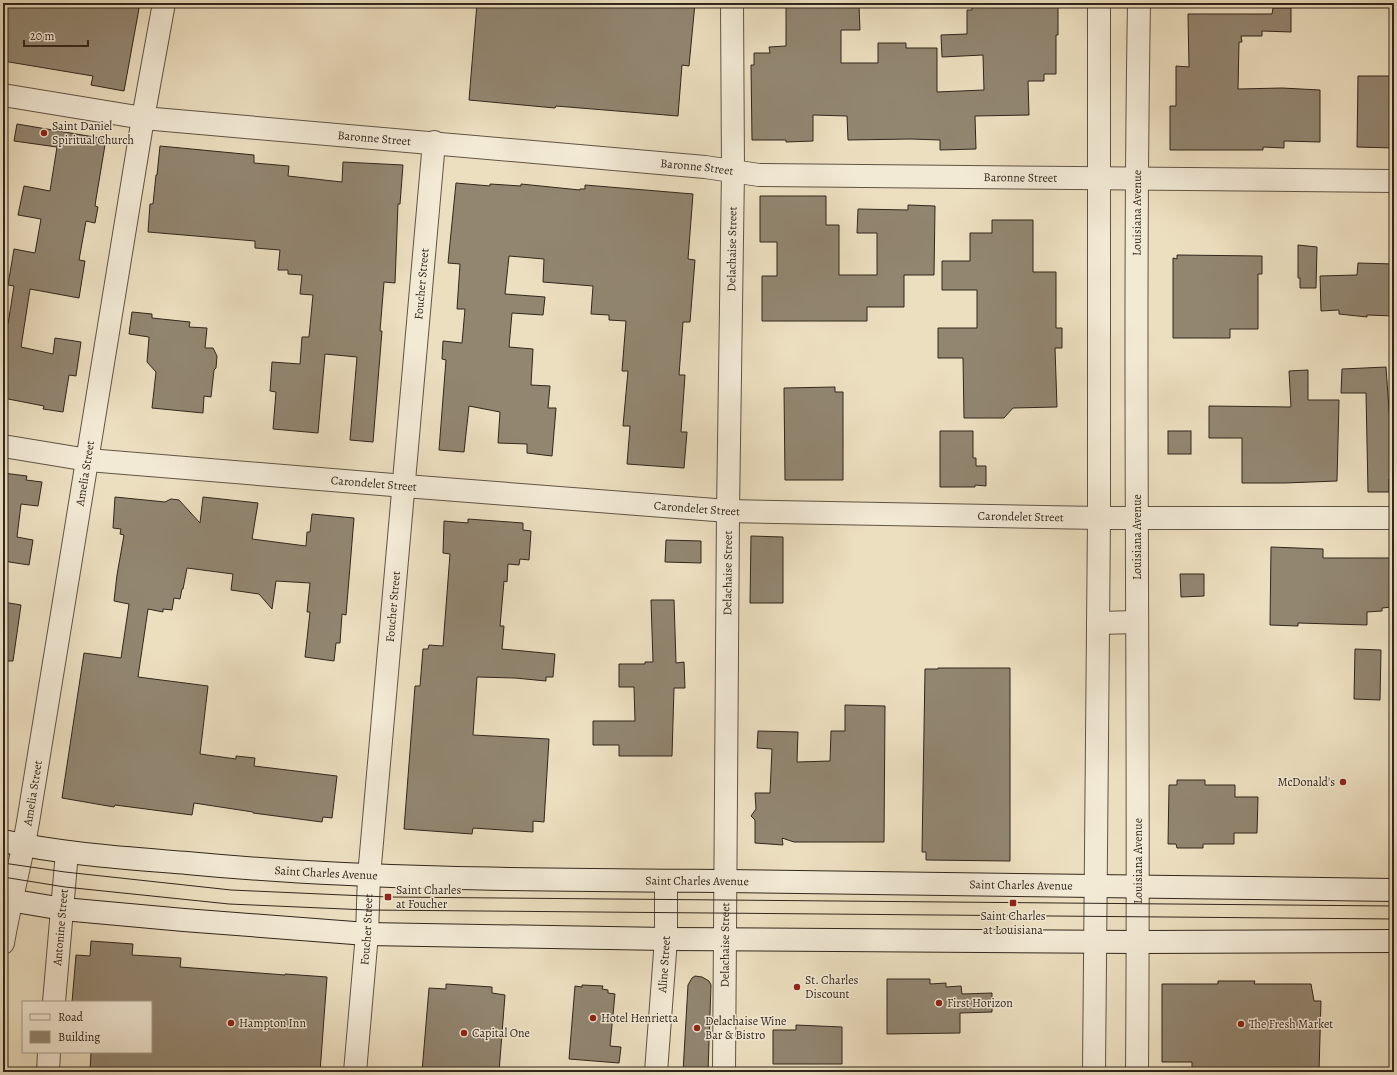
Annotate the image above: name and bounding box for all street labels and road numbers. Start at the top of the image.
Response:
street label: Baronne Street [337,127,412,149]
street label: Baronne Street [660,155,735,179]
street label: Baronne Street [983,169,1057,186]
street label: Louisiana Avenue [1129,170,1145,256]
street label: Delachaise Street [723,206,740,292]
street label: Foucher Street [410,247,433,320]
street label: Amelia Street [72,439,98,508]
street label: Carondelet Street [330,472,418,495]
street label: Louisiana Avenue [1129,494,1145,580]
street label: Carondelet Street [653,497,740,519]
street label: Carondelet Street [977,508,1064,525]
street label: Delachaise Street [719,530,736,616]
street label: Foucher Street [382,570,404,643]
street label: Amelia Street [19,759,46,828]
street label: Louisiana Avenue [1130,818,1146,904]
street label: Saint Charles Avenue [274,862,378,883]
street label: Saint Charles Avenue [645,873,749,889]
street label: Saint Charles Avenue [969,876,1073,894]
street label: Antonine Street [49,888,72,967]
street label: Foucher Street [356,893,376,966]
street label: Delachaise Street [717,902,733,988]
street label: Aline Street [654,936,674,994]

